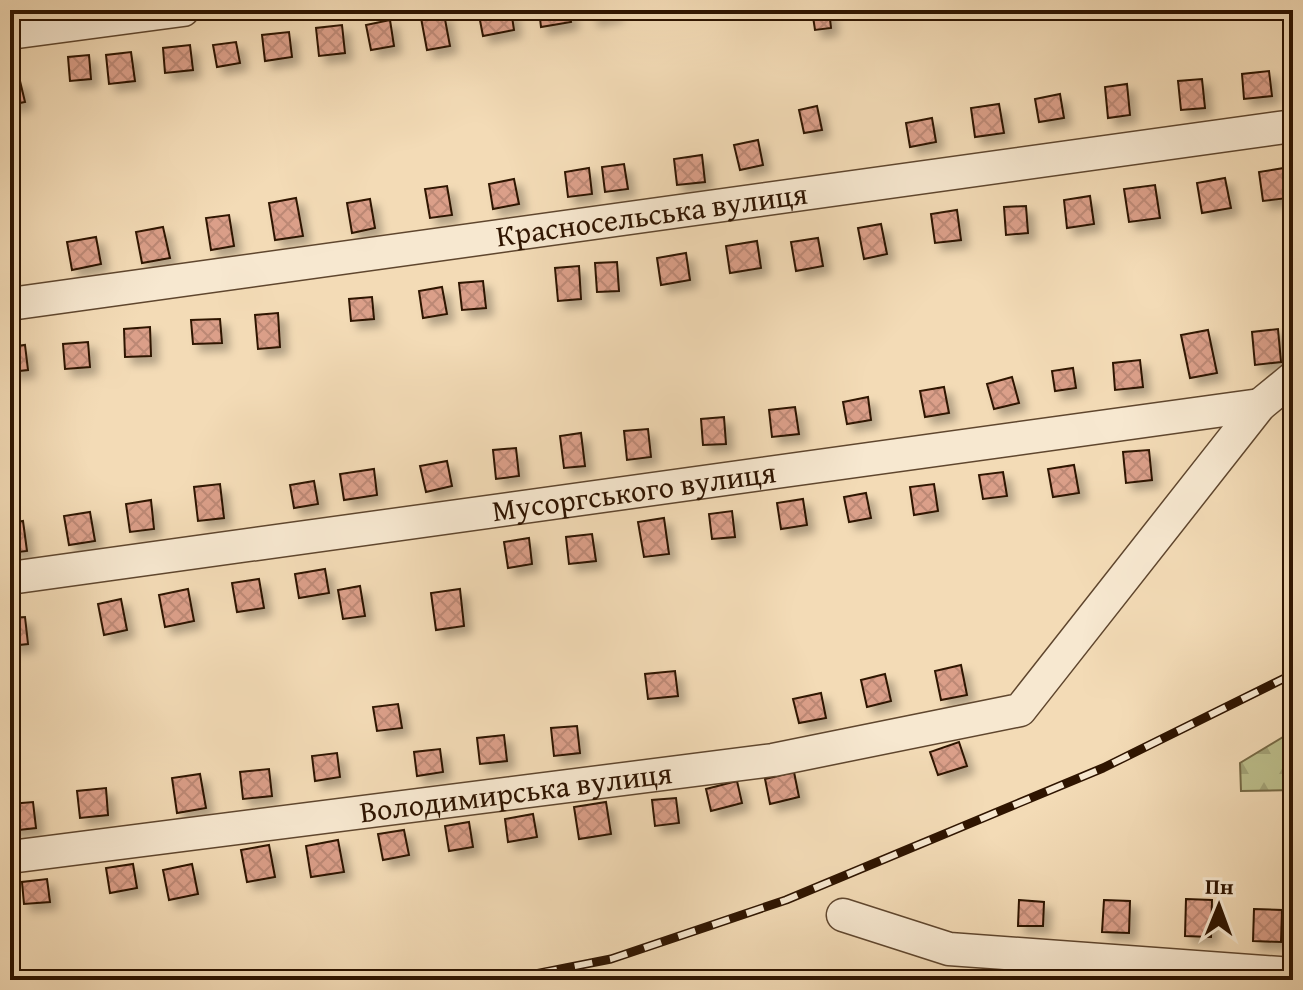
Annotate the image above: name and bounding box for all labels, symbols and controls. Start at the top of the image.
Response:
street label: Красносельська вулиця [493,171,810,257]
street label: Мусоргського вулиця [489,449,779,532]
street label: Володимирська вулиця [357,750,675,833]
north arrow [1179,866,1259,946]
text: Пн [1205,870,1234,902]

